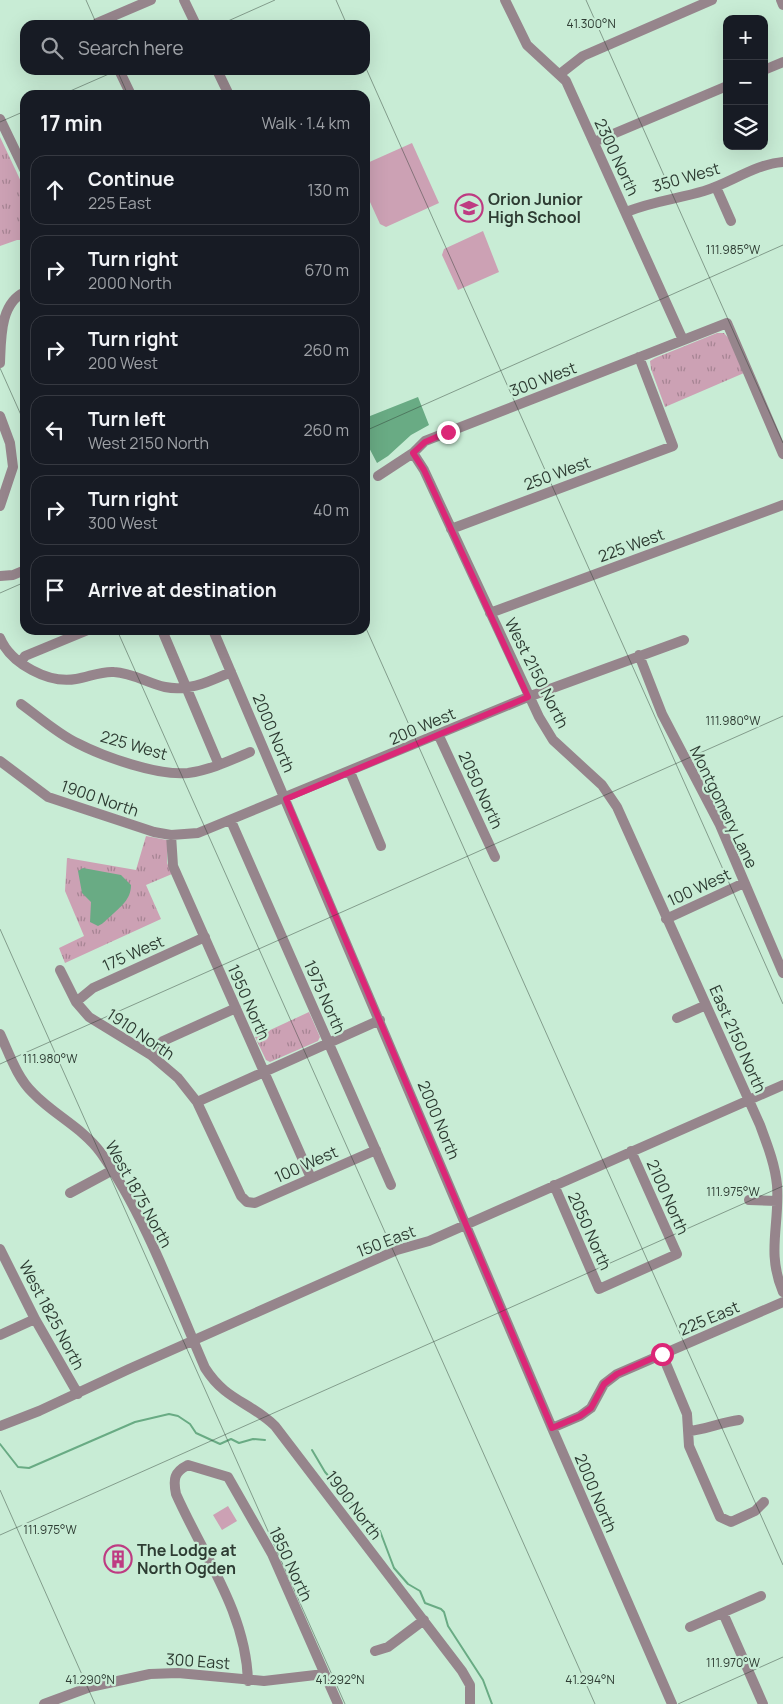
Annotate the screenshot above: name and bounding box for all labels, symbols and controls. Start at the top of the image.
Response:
text: 41.300°N [566,15,616,32]
map controls [723,15,768,150]
button: + [723,15,768,60]
search box [20,20,370,75]
icon: search [38,34,66,62]
text: Search here [78,35,184,61]
button: − [723,60,768,105]
button: layers [723,105,768,150]
text: 17 min [40,109,103,137]
text: Walk · 1.4 km [261,112,350,134]
street label: 2300 North [590,115,644,199]
street label: 350 West [650,157,722,197]
text: Continue [88,166,174,192]
icon: ahead [41,176,69,204]
text: 130 m [307,179,349,201]
place label: Orion Junior High School [488,188,583,228]
text: 225 East [88,192,152,214]
school or university icon: Orion Junior High School [454,193,484,223]
text: 111.985°W [706,241,761,258]
text: Turn right [88,246,178,272]
icon: right [41,256,69,284]
text: 670 m [305,259,349,281]
text: 2000 North [88,272,172,294]
text: Turn right [88,326,178,352]
icon: right [41,336,69,364]
text: 260 m [303,339,349,361]
text: 200 West [88,352,158,374]
street label: 300 West [506,356,580,402]
text: Turn left [88,406,166,432]
icon: left [41,416,69,444]
text: 260 m [303,419,349,441]
route end [437,421,460,444]
text: West 2150 North [88,432,209,454]
street label: 250 West [521,451,593,495]
text: Turn right [88,486,178,512]
icon: right [41,496,69,524]
text: 40 m [313,499,349,521]
text: 300 West [88,512,158,534]
street label: 225 West [595,523,667,567]
icon: arrive [41,576,69,604]
text: Arrive at destination [88,577,277,603]
street label: West 2150 North [500,614,574,732]
street label: 2000 North [248,690,300,776]
street label: 200 West [385,702,459,750]
text: 111.980°W [706,712,761,729]
street label: 225 West [98,725,170,765]
street label: Montgomery Lane [685,742,763,872]
street label: 2050 North [453,748,509,832]
street label: 1900 North [58,774,142,822]
street label: 100 West [664,863,734,911]
street label: 175 West [99,930,167,976]
street label: 1975 North [299,957,351,1037]
street label: 1950 North [223,961,275,1043]
street label: East 2150 North [704,982,772,1096]
street label: 1910 North [103,1003,179,1065]
text: 111.980°W [23,1050,78,1067]
street label: 2000 North [413,1077,465,1163]
street label: West 1875 North [100,1136,178,1252]
street label: 100 West [271,1140,341,1188]
street label: 2100 North [642,1156,694,1238]
text: 111.975°W [706,1183,761,1200]
street label: 2050 North [563,1189,617,1273]
street label: 150 East [353,1220,419,1262]
street label: West 1825 North [14,1257,90,1373]
street label: 225 East [675,1295,743,1341]
route start [651,1343,674,1366]
street label: 2000 North [570,1450,622,1536]
street label: 1900 North [321,1466,387,1544]
text: 111.975°W [23,1521,78,1538]
street label: 1850 North [264,1523,318,1605]
place label: The Lodge at North Ogden [137,1539,237,1579]
building icon: The Lodge at North Ogden [103,1544,133,1574]
street label: 300 East [165,1648,231,1674]
text: 111.970°W [706,1654,761,1671]
text: 41.290°N [65,1671,115,1688]
text: 41.292°N [315,1671,365,1688]
text: 41.294°N [565,1671,615,1688]

